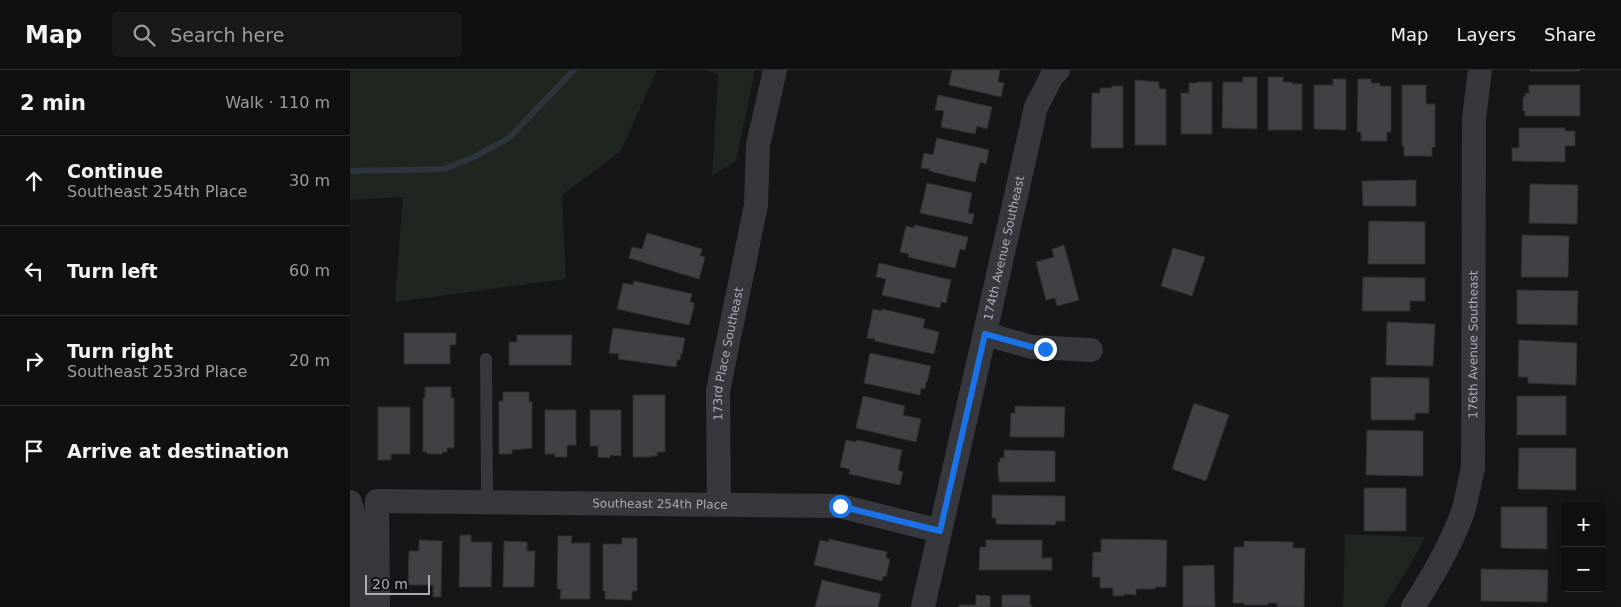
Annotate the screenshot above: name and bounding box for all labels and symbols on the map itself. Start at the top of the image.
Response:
street label: 174th Avenue Southeast [981,174,1027,322]
street label: 176th Avenue Southeast [1466,270,1481,419]
street label: 173rd Place Southeast [711,286,746,421]
route end [1034,338,1057,361]
route start [829,495,852,518]
street label: Southeast 254th Place [592,496,728,512]
scale bar [365,572,430,595]

